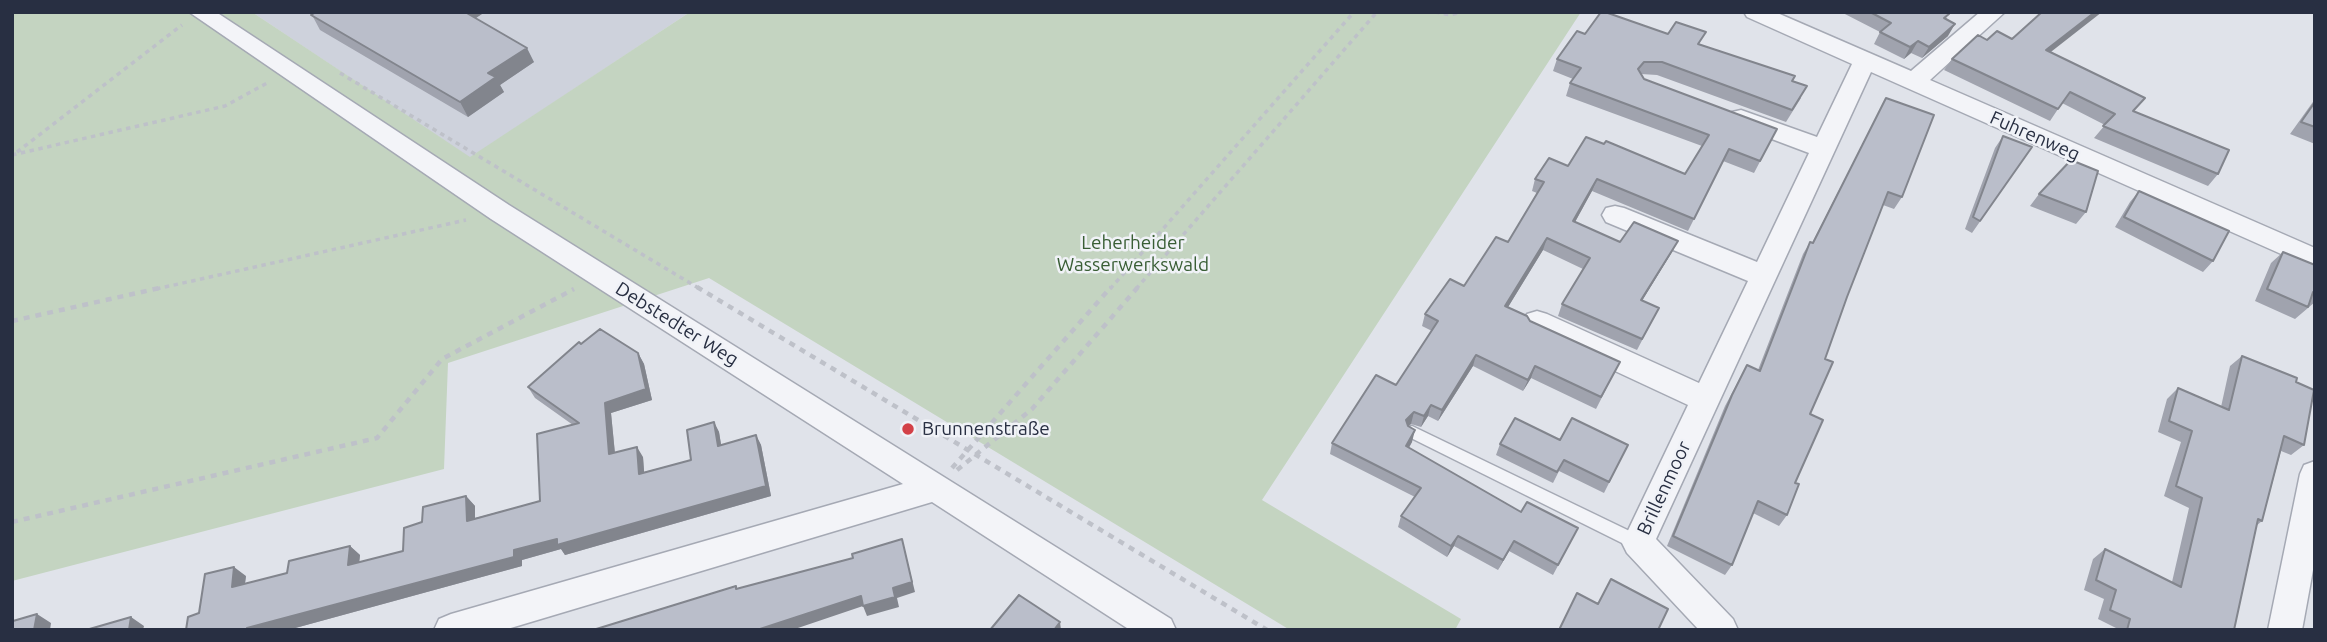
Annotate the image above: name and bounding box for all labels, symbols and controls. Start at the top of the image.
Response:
street label: Fuhrenweg [1986,106,2084,166]
park label: Leherheider Wasserwerkswald [1057,232,1209,276]
street label: Debstedter Weg [611,277,743,371]
place label: Brunnenstraße [922,418,1050,440]
marker: Brunnenstraße [900,421,916,437]
street label: Brillenmoor [1632,437,1696,539]

